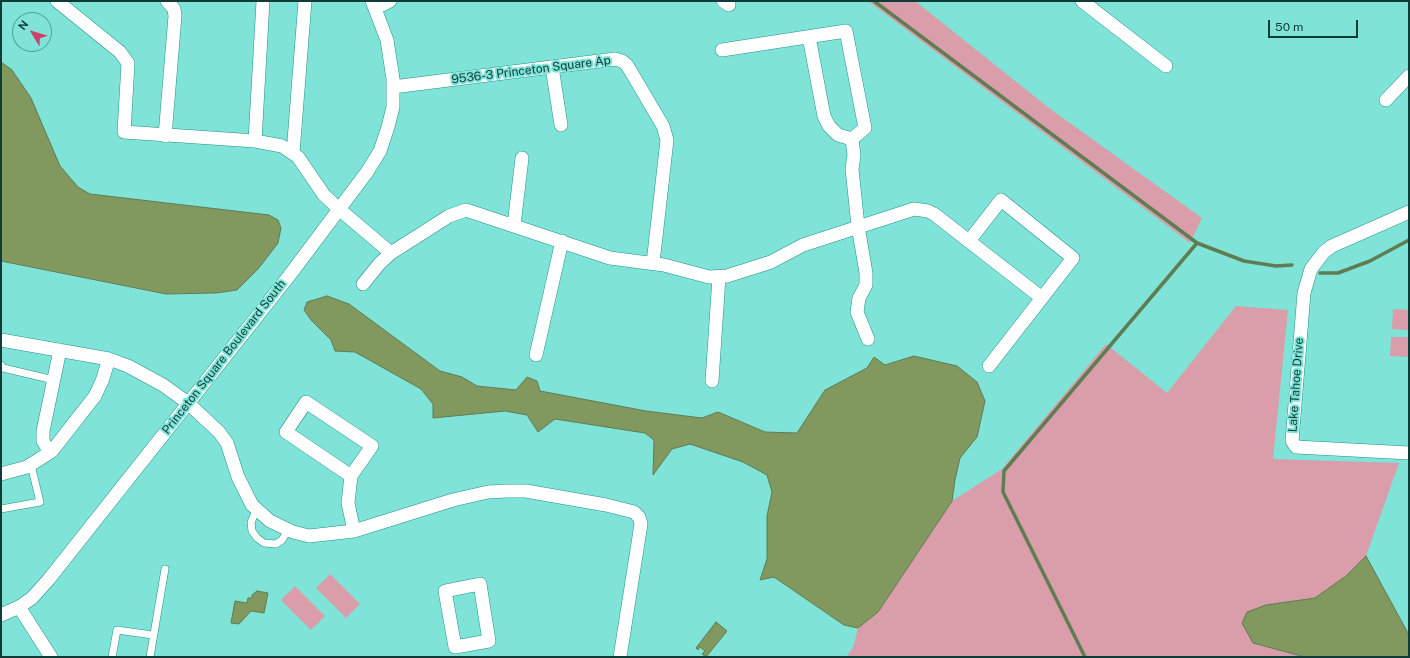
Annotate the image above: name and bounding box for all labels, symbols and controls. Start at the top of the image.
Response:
north arrow [12,12,52,52]
scale bar [1270,12,1360,38]
text: N [16,18,31,32]
text: 50 m [1275,20,1303,34]
street label: 9536-3 Princeton Square Ap [451,53,611,87]
street label: Princeton Square Boulevard South [159,277,289,437]
street label: Lake Tahoe Drive [1286,337,1306,433]

